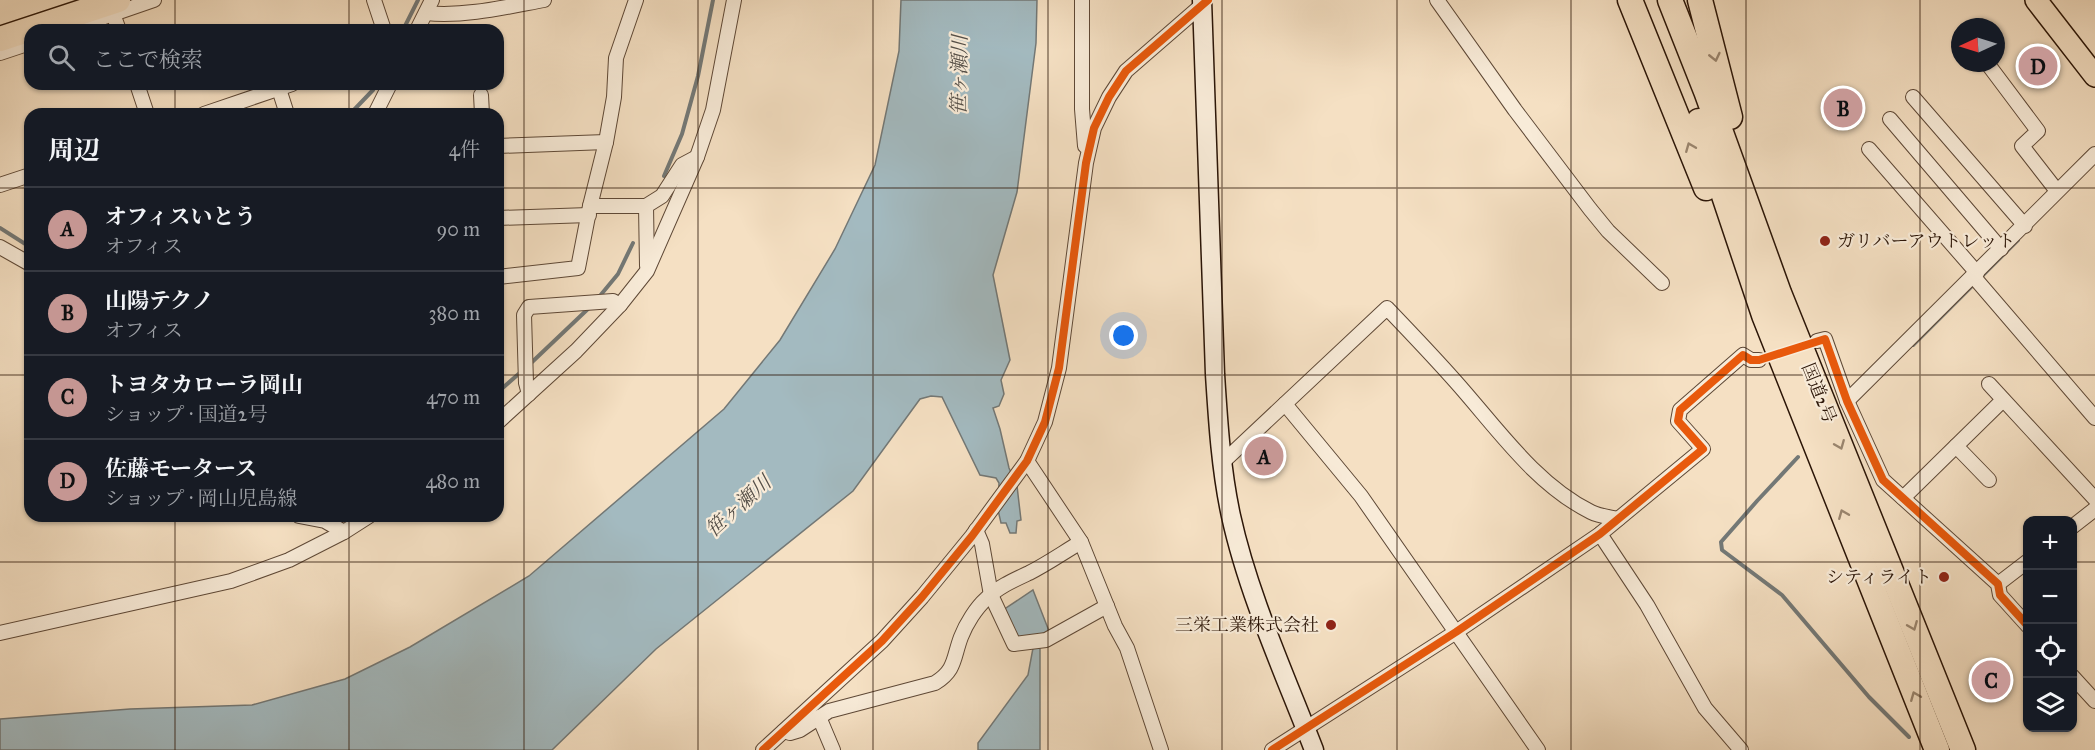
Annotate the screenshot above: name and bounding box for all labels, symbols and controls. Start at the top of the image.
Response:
north arrow [1951,18,2005,72]
search box [24,24,504,90]
water label: 笹ヶ瀬川 [946,33,972,115]
icon: search [45,41,78,74]
pin: D [2018,44,2058,88]
text: ここで検索 [93,46,203,73]
one-way arrow [1708,51,1721,61]
pin: B [1824,86,1862,130]
text: 周辺 [48,134,100,166]
text: 4件 [449,137,480,161]
one-way arrow [1685,142,1697,153]
text: オフィスいとう [105,203,257,230]
text: A [61,217,74,241]
text: 90 m [437,217,480,241]
place label: ガリバーアウトレット [1837,230,2015,252]
text: オフィス [105,234,183,258]
marker: ガリバーアウトレット [1818,234,1832,248]
text: 山陽テクノ [105,287,214,314]
text: B [61,301,74,325]
text: 380 m [429,301,480,325]
text: オフィス [105,318,183,342]
your location [1109,321,1138,350]
street label: 国道2号 [1797,360,1841,426]
text: トヨタカローラ岡山 [105,371,303,398]
text: C [61,385,74,409]
text: 470 m [426,385,480,409]
text: ショップ · 国道2号 [105,402,267,426]
pin: A [1244,434,1284,478]
one-way arrow [1833,439,1845,450]
text: 佐藤モータース [105,455,257,482]
text: D [60,469,75,493]
text: 480 m [425,469,480,493]
water label: 笹ヶ瀬川 [700,469,777,542]
text: ショップ · 岡山児島線 [105,486,298,510]
one-way arrow [1838,510,1850,521]
map controls [2023,516,2077,732]
button: + [2023,516,2077,570]
place label: シティライト [1826,566,1932,588]
marker: シティライト [1937,570,1951,584]
button: − [2023,570,2077,624]
place label: 三栄工業株式会社 [1175,614,1319,636]
marker: 三栄工業株式会社 [1324,618,1338,632]
one-way arrow [1906,620,1918,631]
button: locate [2023,624,2077,678]
pin: C [1972,658,2010,702]
button: layers [2023,678,2077,732]
one-way arrow [1910,691,1922,702]

